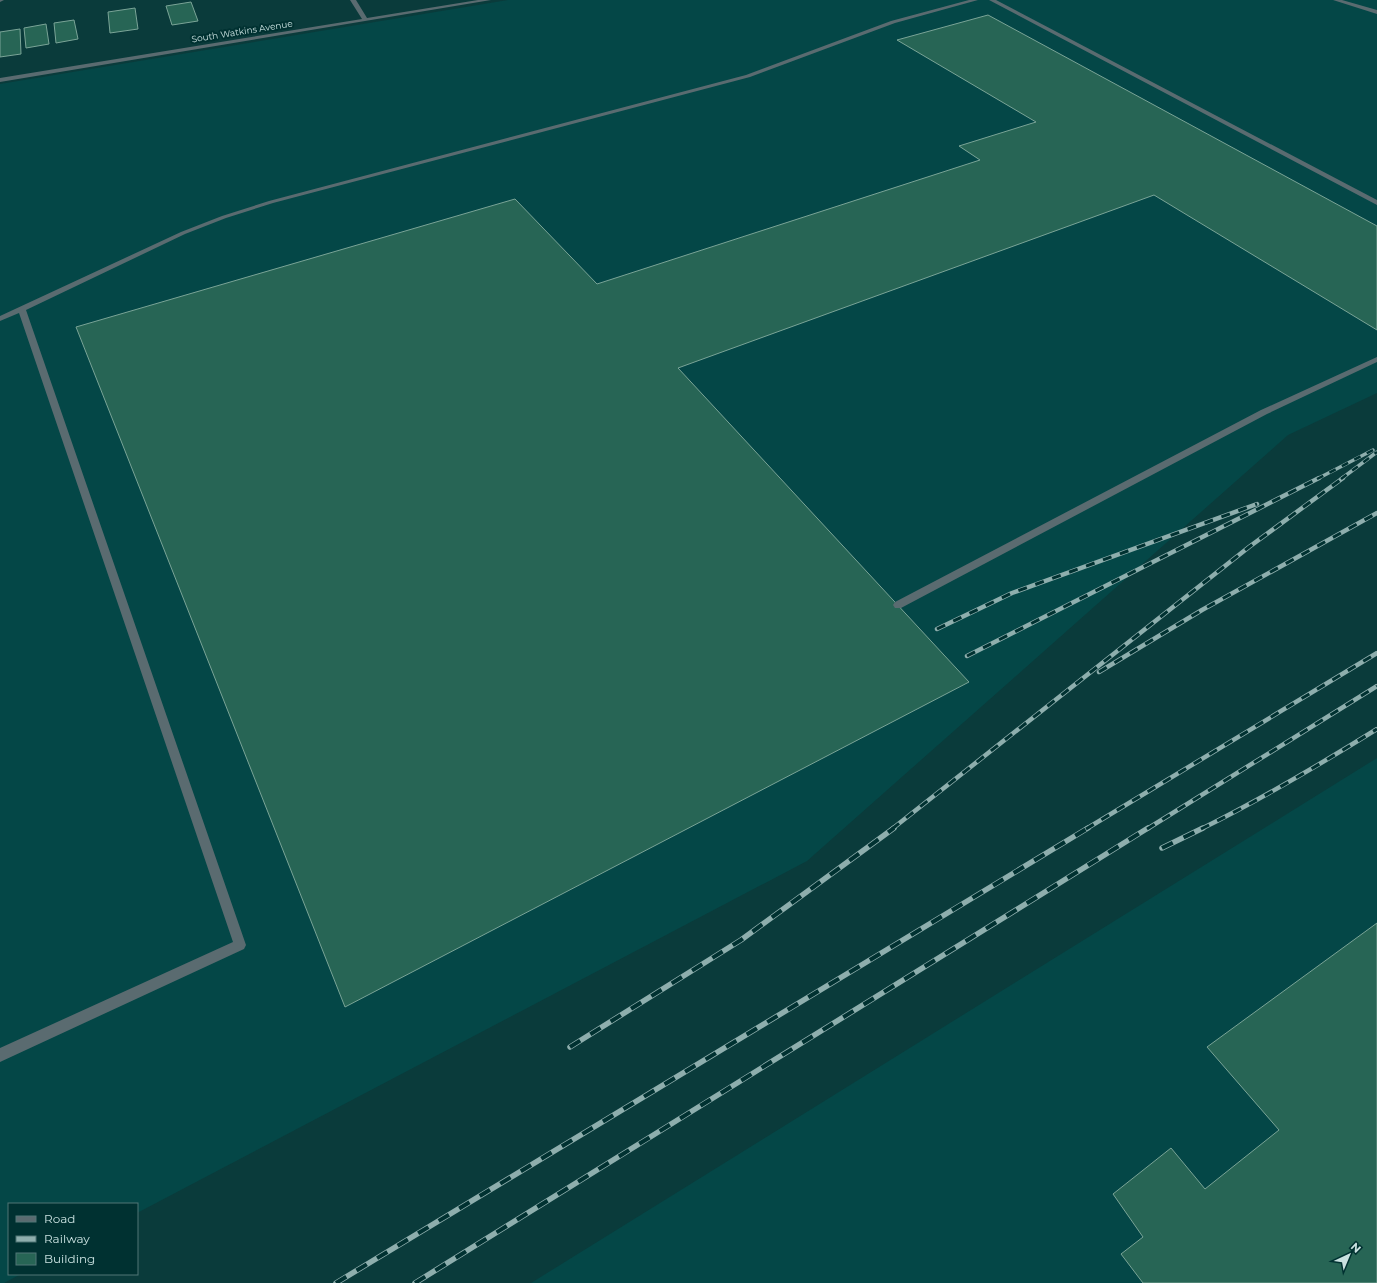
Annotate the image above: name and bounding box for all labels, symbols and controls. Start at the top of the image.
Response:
street label: South Watkins Avenue [191,17,294,44]
legend [8,1203,138,1275]
text: Road [44,1211,75,1226]
text: Railway [44,1231,90,1246]
north arrow [1329,1235,1369,1275]
text: N [1348,1240,1364,1256]
text: Building [44,1251,95,1266]

